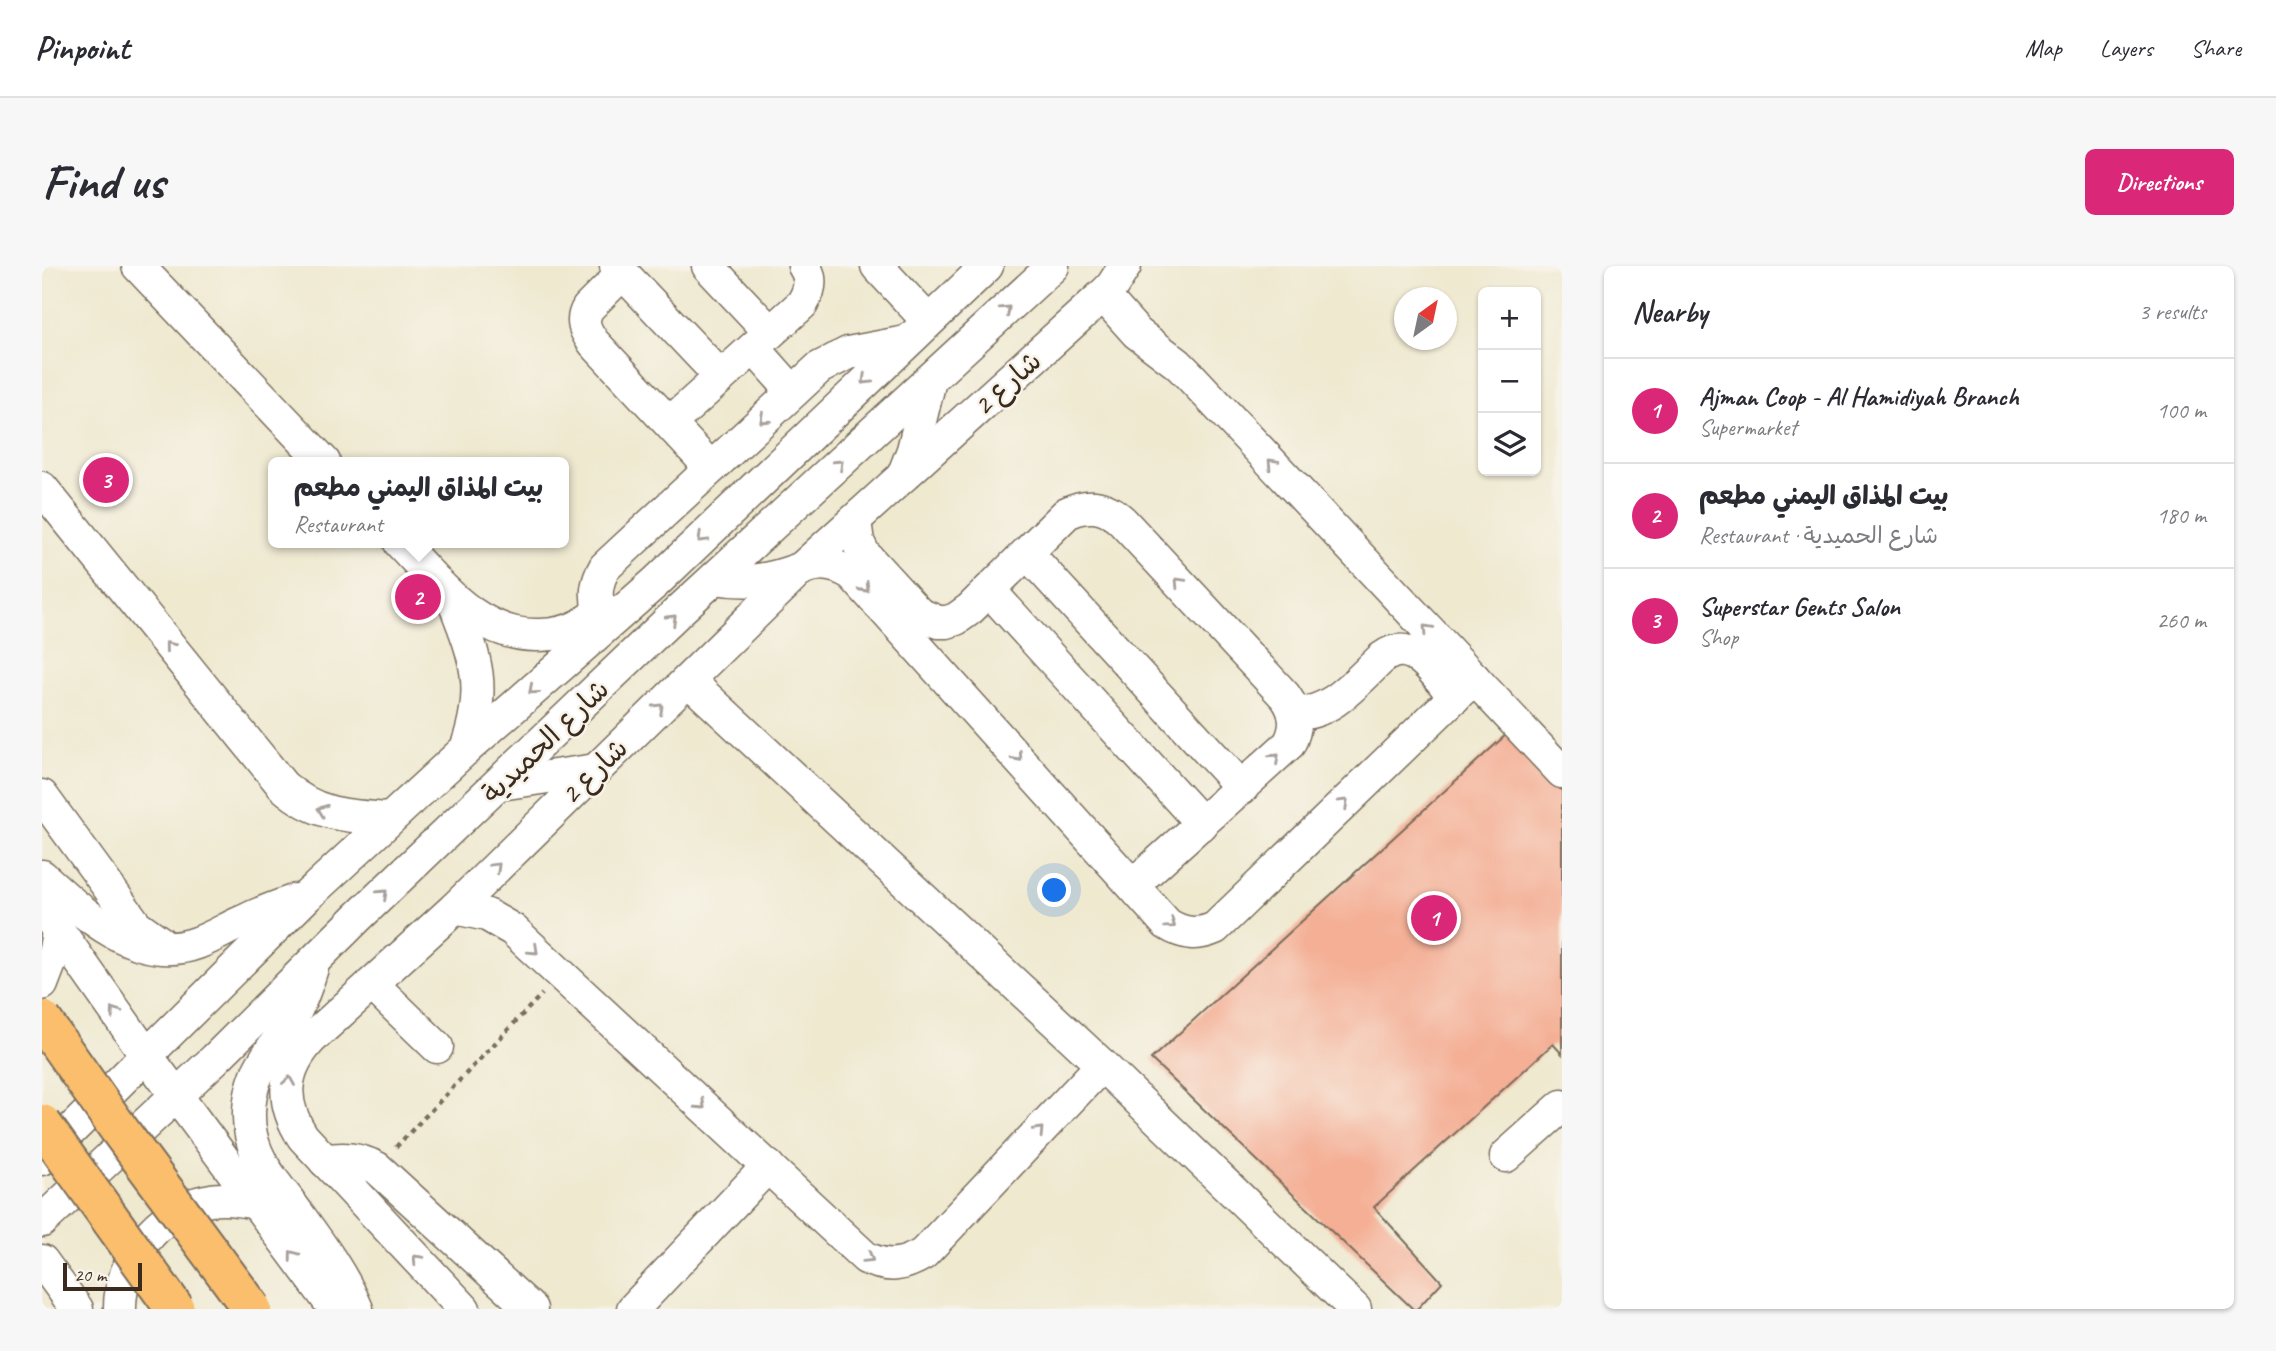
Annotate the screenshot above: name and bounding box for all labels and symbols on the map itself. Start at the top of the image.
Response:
north arrow [1394,287,1457,350]
one-way arrow [998,305,1011,318]
street label: شارع 2 [966,343,1050,424]
one-way arrow [861,372,874,385]
one-way arrow [759,410,772,423]
pin: 3 [83,454,129,506]
one-way arrow [1267,458,1280,471]
one-way arrow [831,460,844,472]
one-way arrow [697,529,710,542]
pin: 2 [395,571,441,623]
one-way arrow [1175,577,1188,590]
one-way arrow [857,580,870,593]
one-way arrow [663,614,676,627]
one-way arrow [1423,624,1436,637]
one-way arrow [165,641,177,654]
street label: شارع الحميدية [474,672,617,812]
one-way arrow [528,682,541,694]
one-way arrow [651,704,664,717]
street label: شارع 2 [553,731,636,813]
one-way arrow [1009,749,1022,762]
one-way arrow [1267,754,1280,767]
one-way arrow [1336,799,1349,812]
one-way arrow [317,804,329,818]
one-way arrow [488,863,500,875]
your location [1037,873,1071,907]
one-way arrow [375,889,388,902]
pin: 1 [1411,892,1457,944]
one-way arrow [1163,916,1176,928]
one-way arrow [526,942,539,955]
one-way arrow [111,1007,123,1020]
one-way arrow [281,1075,296,1087]
one-way arrow [693,1096,706,1109]
one-way arrow [1031,1126,1044,1139]
one-way arrow [862,1249,875,1262]
one-way arrow [289,1250,301,1263]
one-way arrow [413,1254,426,1267]
scale bar [63,1260,142,1292]

